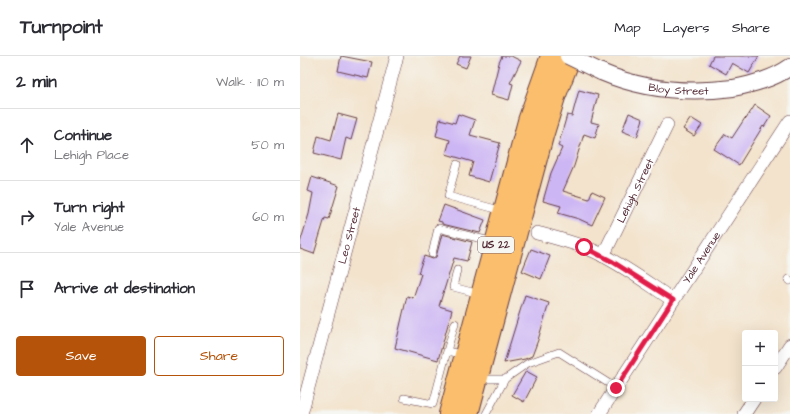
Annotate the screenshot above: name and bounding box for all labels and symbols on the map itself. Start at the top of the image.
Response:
street label: Bloy Street [647,79,709,98]
street label: Lehigh Street [613,155,657,225]
street label: Leo Street [334,205,364,265]
street label: Yale Avenue [679,228,724,286]
road number: US 22 [478,237,514,253]
route start [575,238,593,256]
route end [607,379,625,397]

